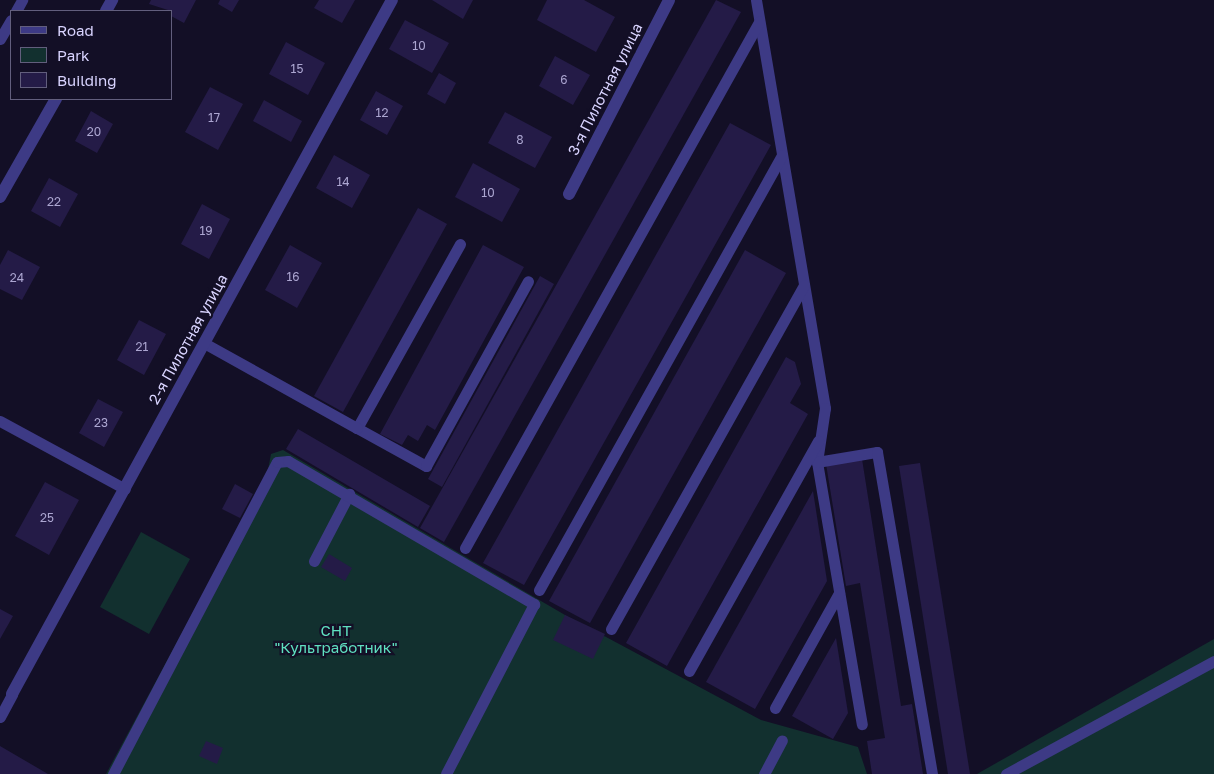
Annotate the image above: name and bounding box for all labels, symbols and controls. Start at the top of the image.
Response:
legend [10,10,172,100]
street label: 3-я Пилотная улица [564,20,646,158]
text: Road [57,21,94,39]
house number: 10 [412,39,426,53]
text: Park [57,46,89,64]
house number: 15 [291,62,303,76]
text: Building [57,71,117,89]
house number: 6 [560,73,568,87]
house number: 12 [376,106,388,120]
house number: 17 [208,111,220,125]
house number: 20 [87,125,101,139]
house number: 8 [516,133,524,147]
house number: 14 [336,175,350,189]
house number: 10 [481,186,495,200]
house number: 22 [47,195,61,209]
house number: 19 [199,224,213,238]
house number: 16 [286,270,300,284]
house number: 24 [10,271,24,285]
street label: 2-я Пилотная улица [145,271,231,407]
house number: 21 [136,340,148,354]
house number: 23 [94,416,108,430]
house number: 25 [40,511,54,525]
park label: СНТ "Культработник" [275,621,397,656]

